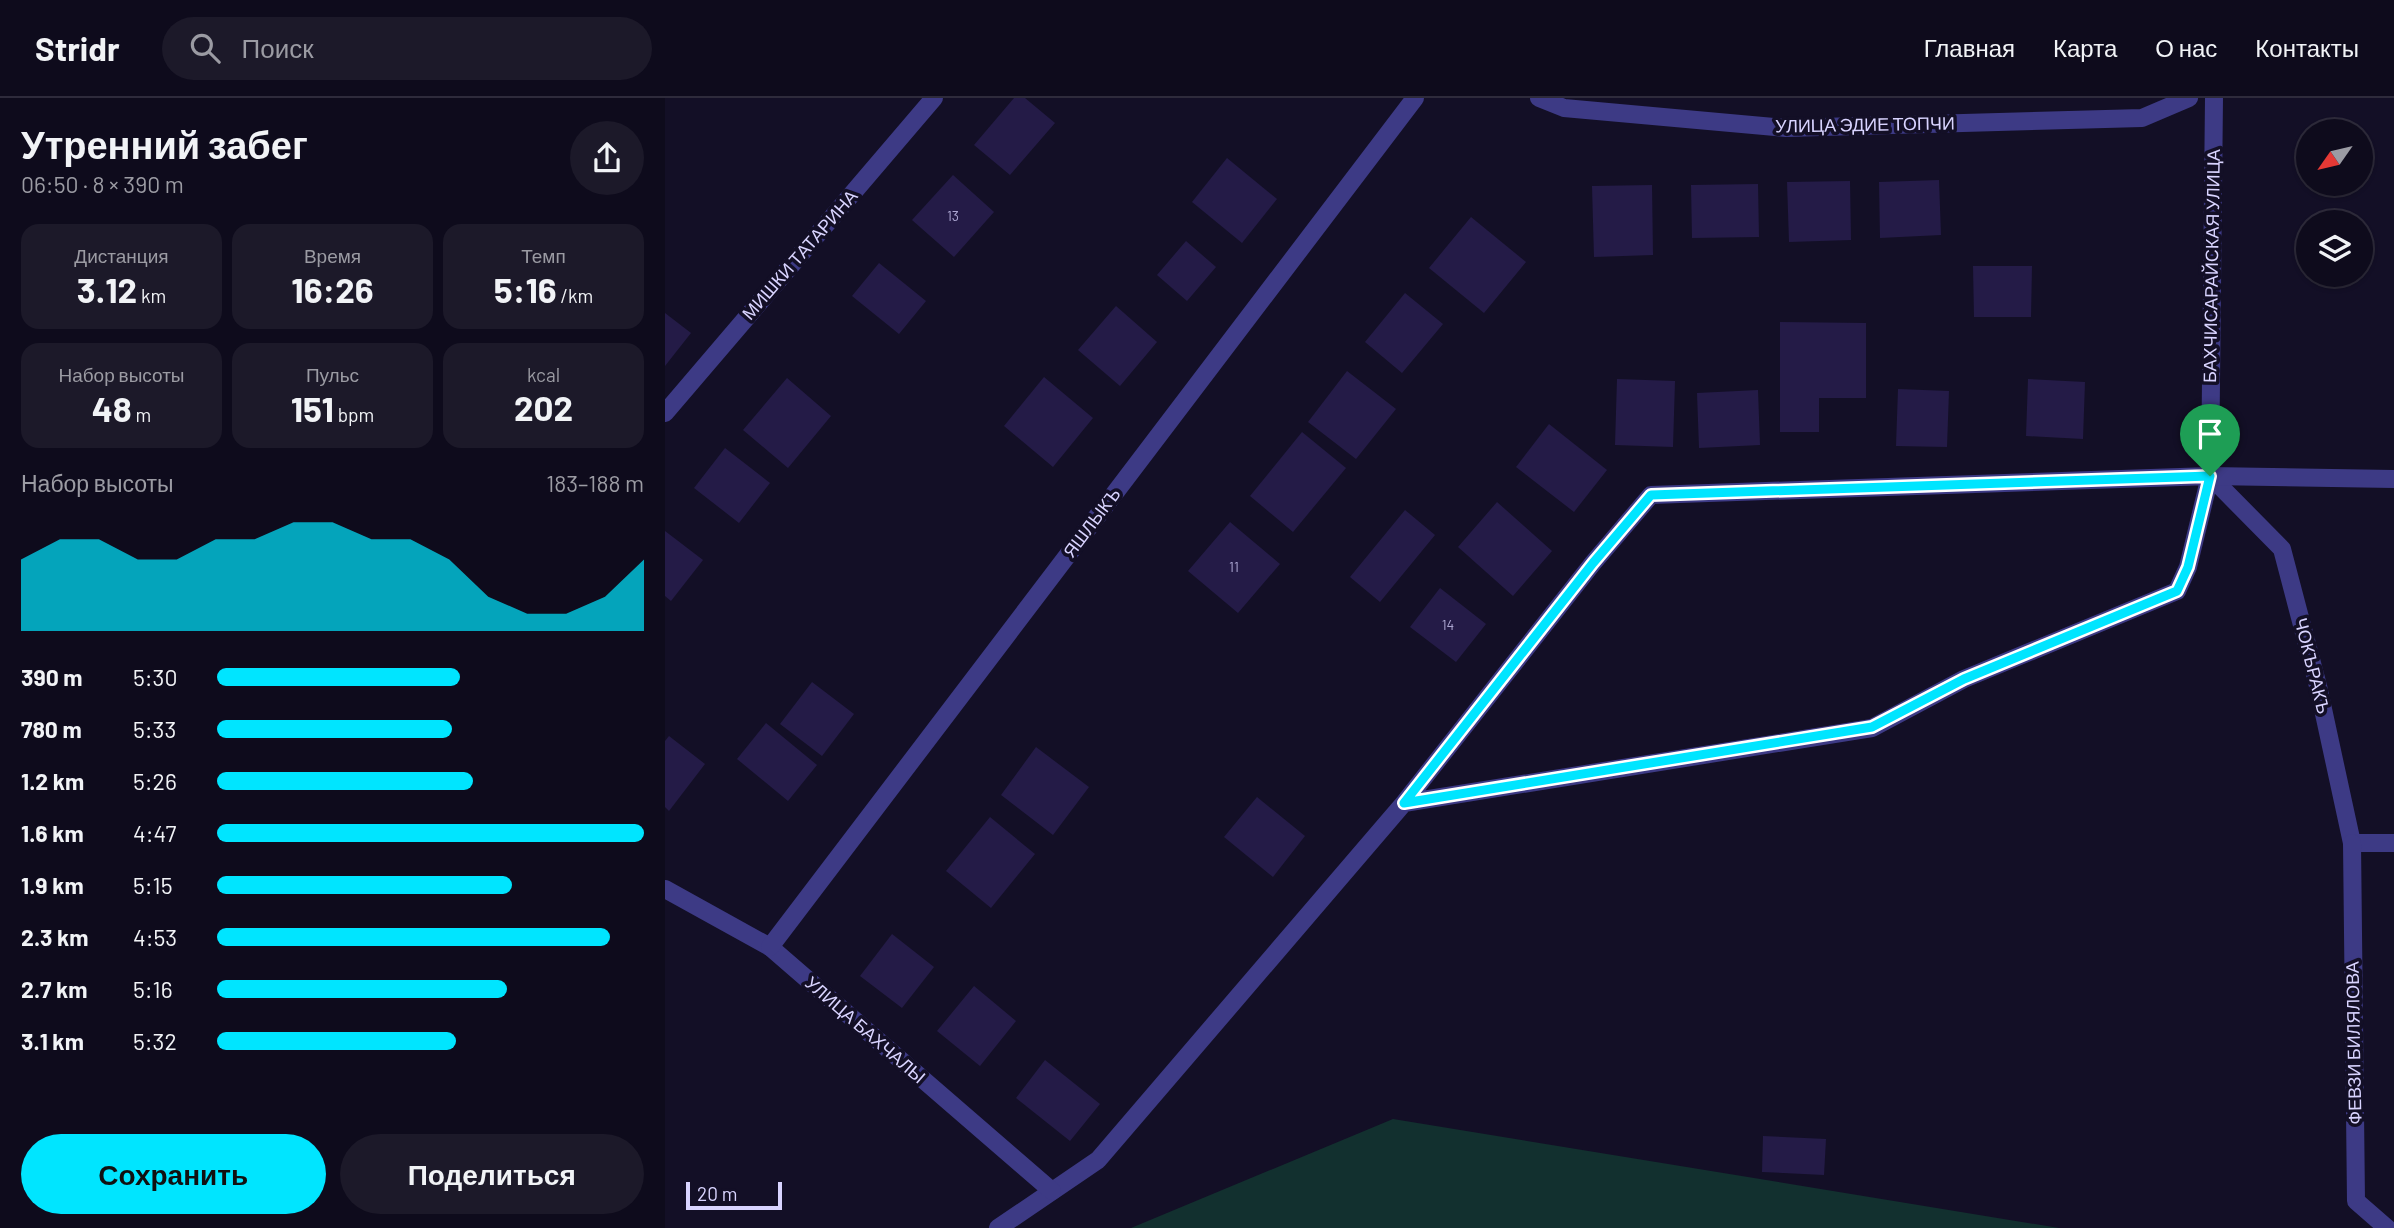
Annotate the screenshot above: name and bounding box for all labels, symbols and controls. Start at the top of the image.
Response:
search box [162,17,652,80]
text: Stridr [35,28,120,68]
icon: search [186,29,224,67]
text: Поиск [242,32,314,63]
text: Главная [1924,33,2015,62]
text: Карта [2053,33,2117,62]
text: О нас [2155,33,2217,62]
text: Контакты [2255,33,2359,62]
street label: УЛИЦА ЭДИЕ ТОПЧИ [1775,111,1955,137]
north arrow [2296,119,2373,196]
map controls [2296,119,2373,287]
text: Утренний забег [21,121,308,167]
button: share [570,121,644,195]
street label: БАХЧИСАРАЙСКАЯ УЛИЦА [2198,149,2224,383]
text: 06:50 · 8 × 390 m [21,170,184,198]
street label: МИШКИ ТАТАРИНА [737,185,862,324]
house number: 13 [947,207,959,224]
button: layers [2296,210,2373,287]
text: Дистанция [74,244,169,267]
text: Время [304,244,361,267]
text: Темп [521,244,566,267]
text: 3.12 [77,268,137,310]
text: 16:26 [291,268,374,310]
text: 5:16 [494,268,557,310]
text: km [137,284,166,307]
text: /km [557,284,593,307]
text: Набор высоты [58,363,185,386]
text: Пульс [306,363,359,386]
text: kcal [527,363,560,386]
text: 202 [514,386,573,428]
text: 48 [92,387,132,429]
text: 151 [291,387,334,429]
text: m [132,403,151,426]
text: bpm [334,403,374,426]
pin [2180,404,2240,476]
icon: arrive [2191,415,2229,453]
text: Набор высоты [21,469,174,497]
text: 183–188 m [546,469,644,497]
street label: ЯШЛЫКЪ [1058,483,1125,562]
house number: 11 [1229,558,1239,575]
street label: ЧОКЪРАКЪ [2290,615,2336,716]
house number: 14 [1442,616,1454,633]
text: 390 m [21,663,83,691]
text: 5:30 [133,663,177,691]
text: 780 m [21,715,82,743]
text: 5:33 [133,715,176,743]
text: 1.2 km [21,767,84,795]
text: 5:26 [133,767,177,795]
text: 1.6 km [21,819,84,847]
text: 4:47 [133,819,176,847]
text: 1.9 km [21,871,84,899]
text: 5:15 [133,871,173,899]
text: 2.3 km [21,923,89,951]
text: 4:53 [133,923,177,951]
street label: ФЕВЗИ БИЛЯЛОВА [2341,961,2365,1125]
street label: УЛИЦА БАХЧАЛЫ [801,971,930,1087]
text: 2.7 km [21,975,88,1003]
text: 5:16 [133,975,173,1003]
text: 3.1 km [21,1027,84,1055]
text: 5:32 [133,1027,177,1055]
button: Сохранить [21,1134,326,1214]
button: Поделиться [340,1134,644,1214]
scale bar [686,1179,782,1211]
text: 20 m [697,1182,737,1205]

